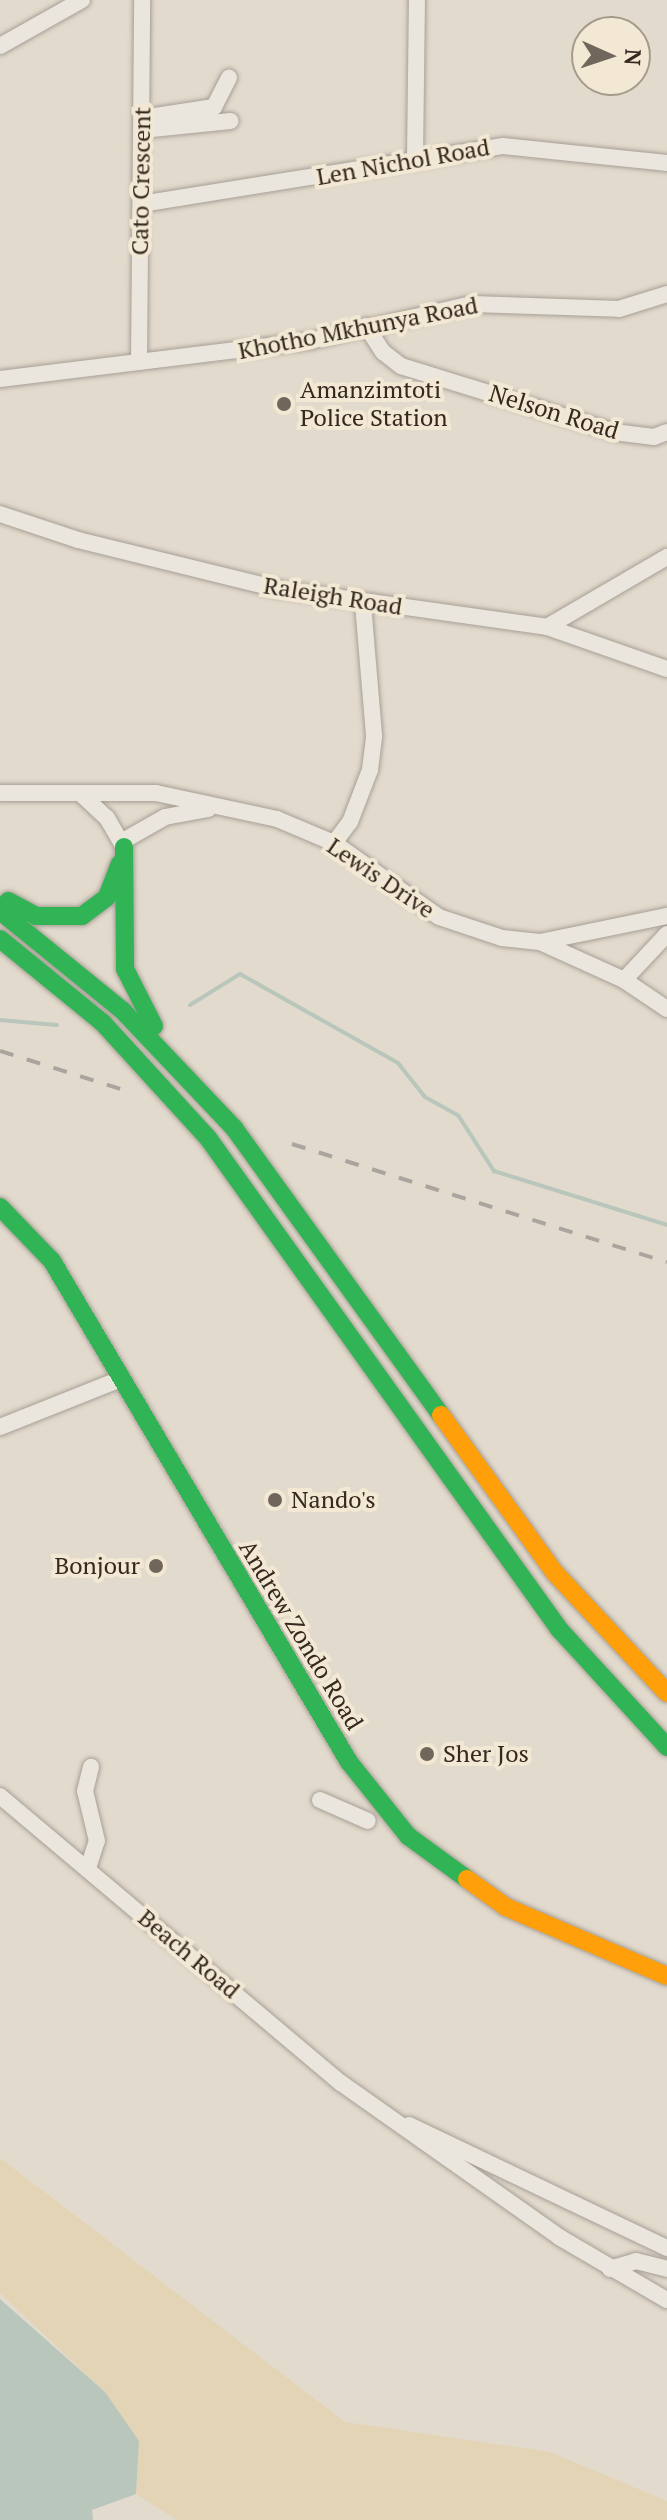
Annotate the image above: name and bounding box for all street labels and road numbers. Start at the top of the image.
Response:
street label: Cato Crescent [125,106,157,256]
street label: Len Nichol Road [314,133,492,191]
street label: Khotho Mkhunya Road [236,291,480,365]
street label: Nelson Road [486,379,622,445]
street label: Raleigh Road [262,571,404,621]
street label: Lewis Drive [322,832,440,924]
street label: Andrew Zondo Road [233,1535,369,1735]
street label: Beach Road [132,1903,246,2005]

